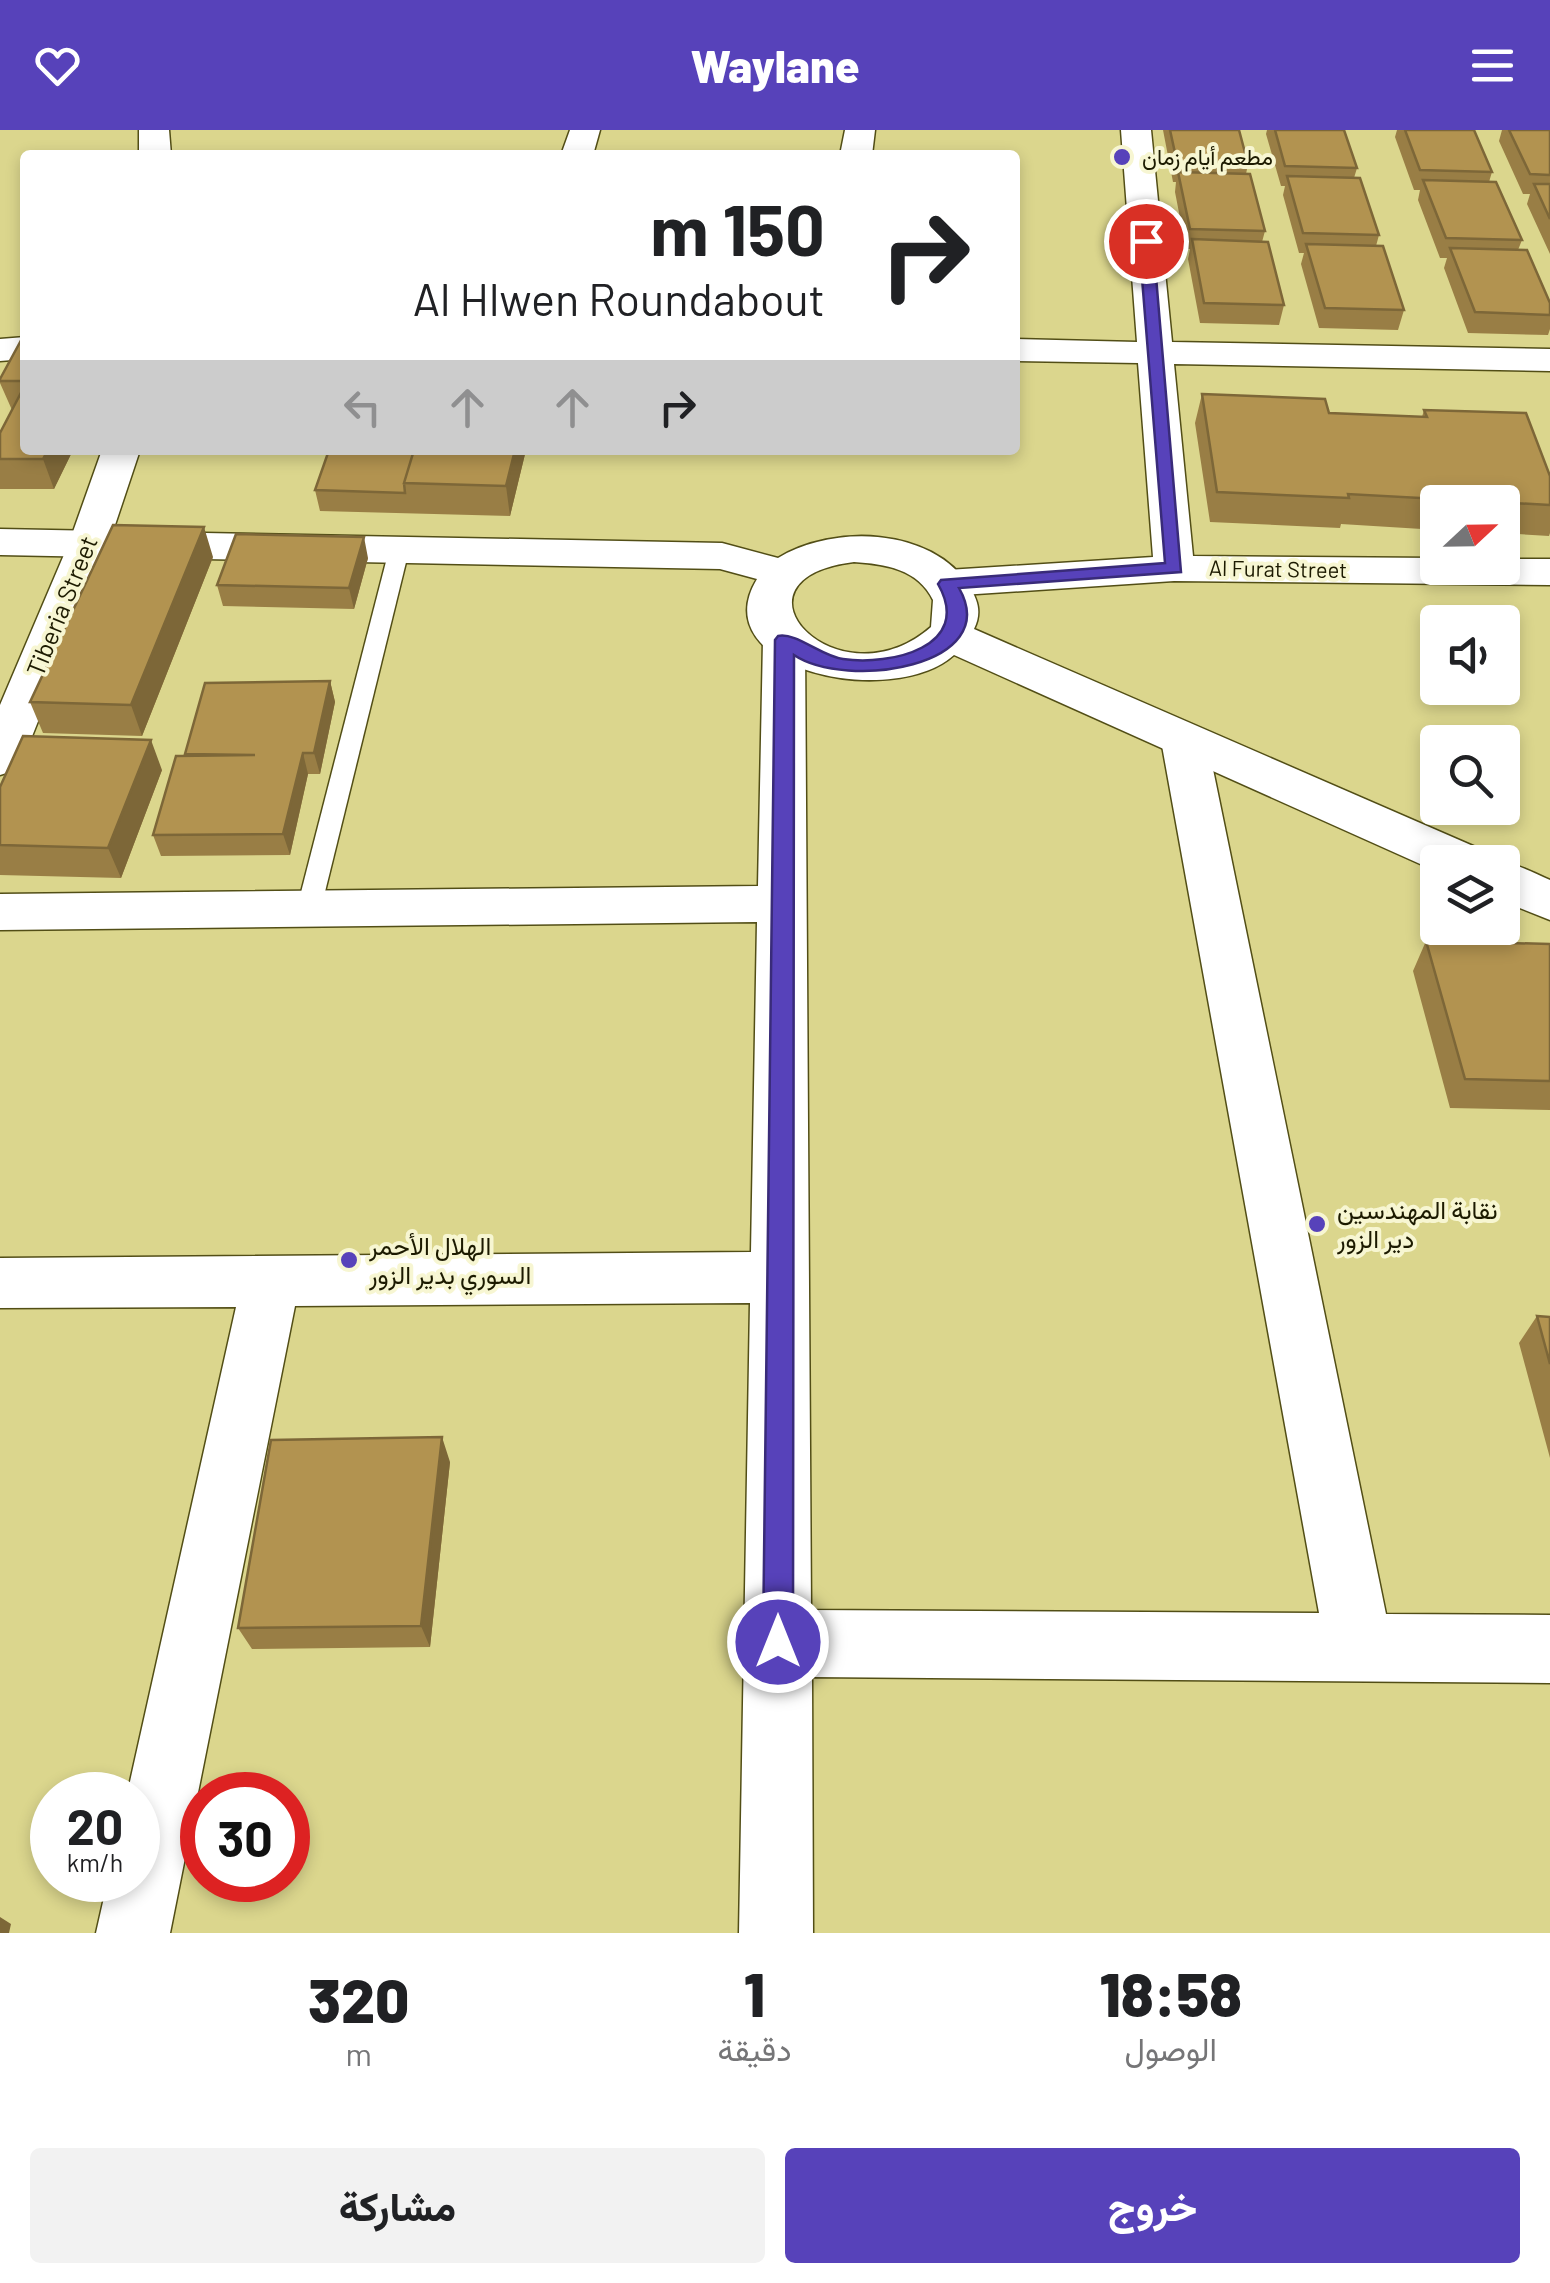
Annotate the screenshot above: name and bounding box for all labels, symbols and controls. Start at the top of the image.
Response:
icon: heart [30,38,85,93]
text: Waylane [690,38,860,92]
icon: menu [1465,38,1520,93]
place label: مطعم أيام زمان [1142,143,1273,172]
marker: مطعم أيام زمان [1111,146,1133,168]
text: 150 m [650,186,825,270]
icon: right [860,190,990,320]
pin [1104,199,1189,284]
icon: arrive [1119,214,1174,269]
text: Al Hlwen Roundabout [413,271,825,325]
icon: left [335,380,390,435]
icon: ahead [440,380,495,435]
icon: ahead [545,380,600,435]
icon: right [650,380,705,435]
north arrow [1420,485,1520,585]
map controls [1420,485,1520,945]
street label: Tiberia Street [19,531,103,680]
street label: Al Furat Street [1209,554,1347,582]
button: sound [1420,605,1520,705]
button: search [1420,725,1520,825]
button: layers [1420,845,1520,945]
place label: نقابة المهندسين دير الزور [1336,1194,1498,1255]
marker: نقابة المهندسين دير الزور [1306,1213,1328,1235]
place label: الهلال الأحمر السوري بدير الزور [368,1230,531,1296]
marker: الهلال الأحمر السوري بدير الزور [338,1249,360,1271]
position arrow [726,1590,830,1694]
speed limit sign: 30 [180,1772,310,1902]
text: 20 [67,1795,123,1855]
text: km/h [67,1847,123,1877]
text: 1 [744,1957,765,2029]
text: 18:58 [1100,1957,1242,2029]
text: 320 [308,1963,409,2035]
text: دقيقة [717,2029,791,2067]
text: الوصول [1125,2029,1217,2067]
text: m [345,2034,372,2072]
button: مشاركة [30,2148,765,2263]
button: خروج [785,2148,1520,2263]

